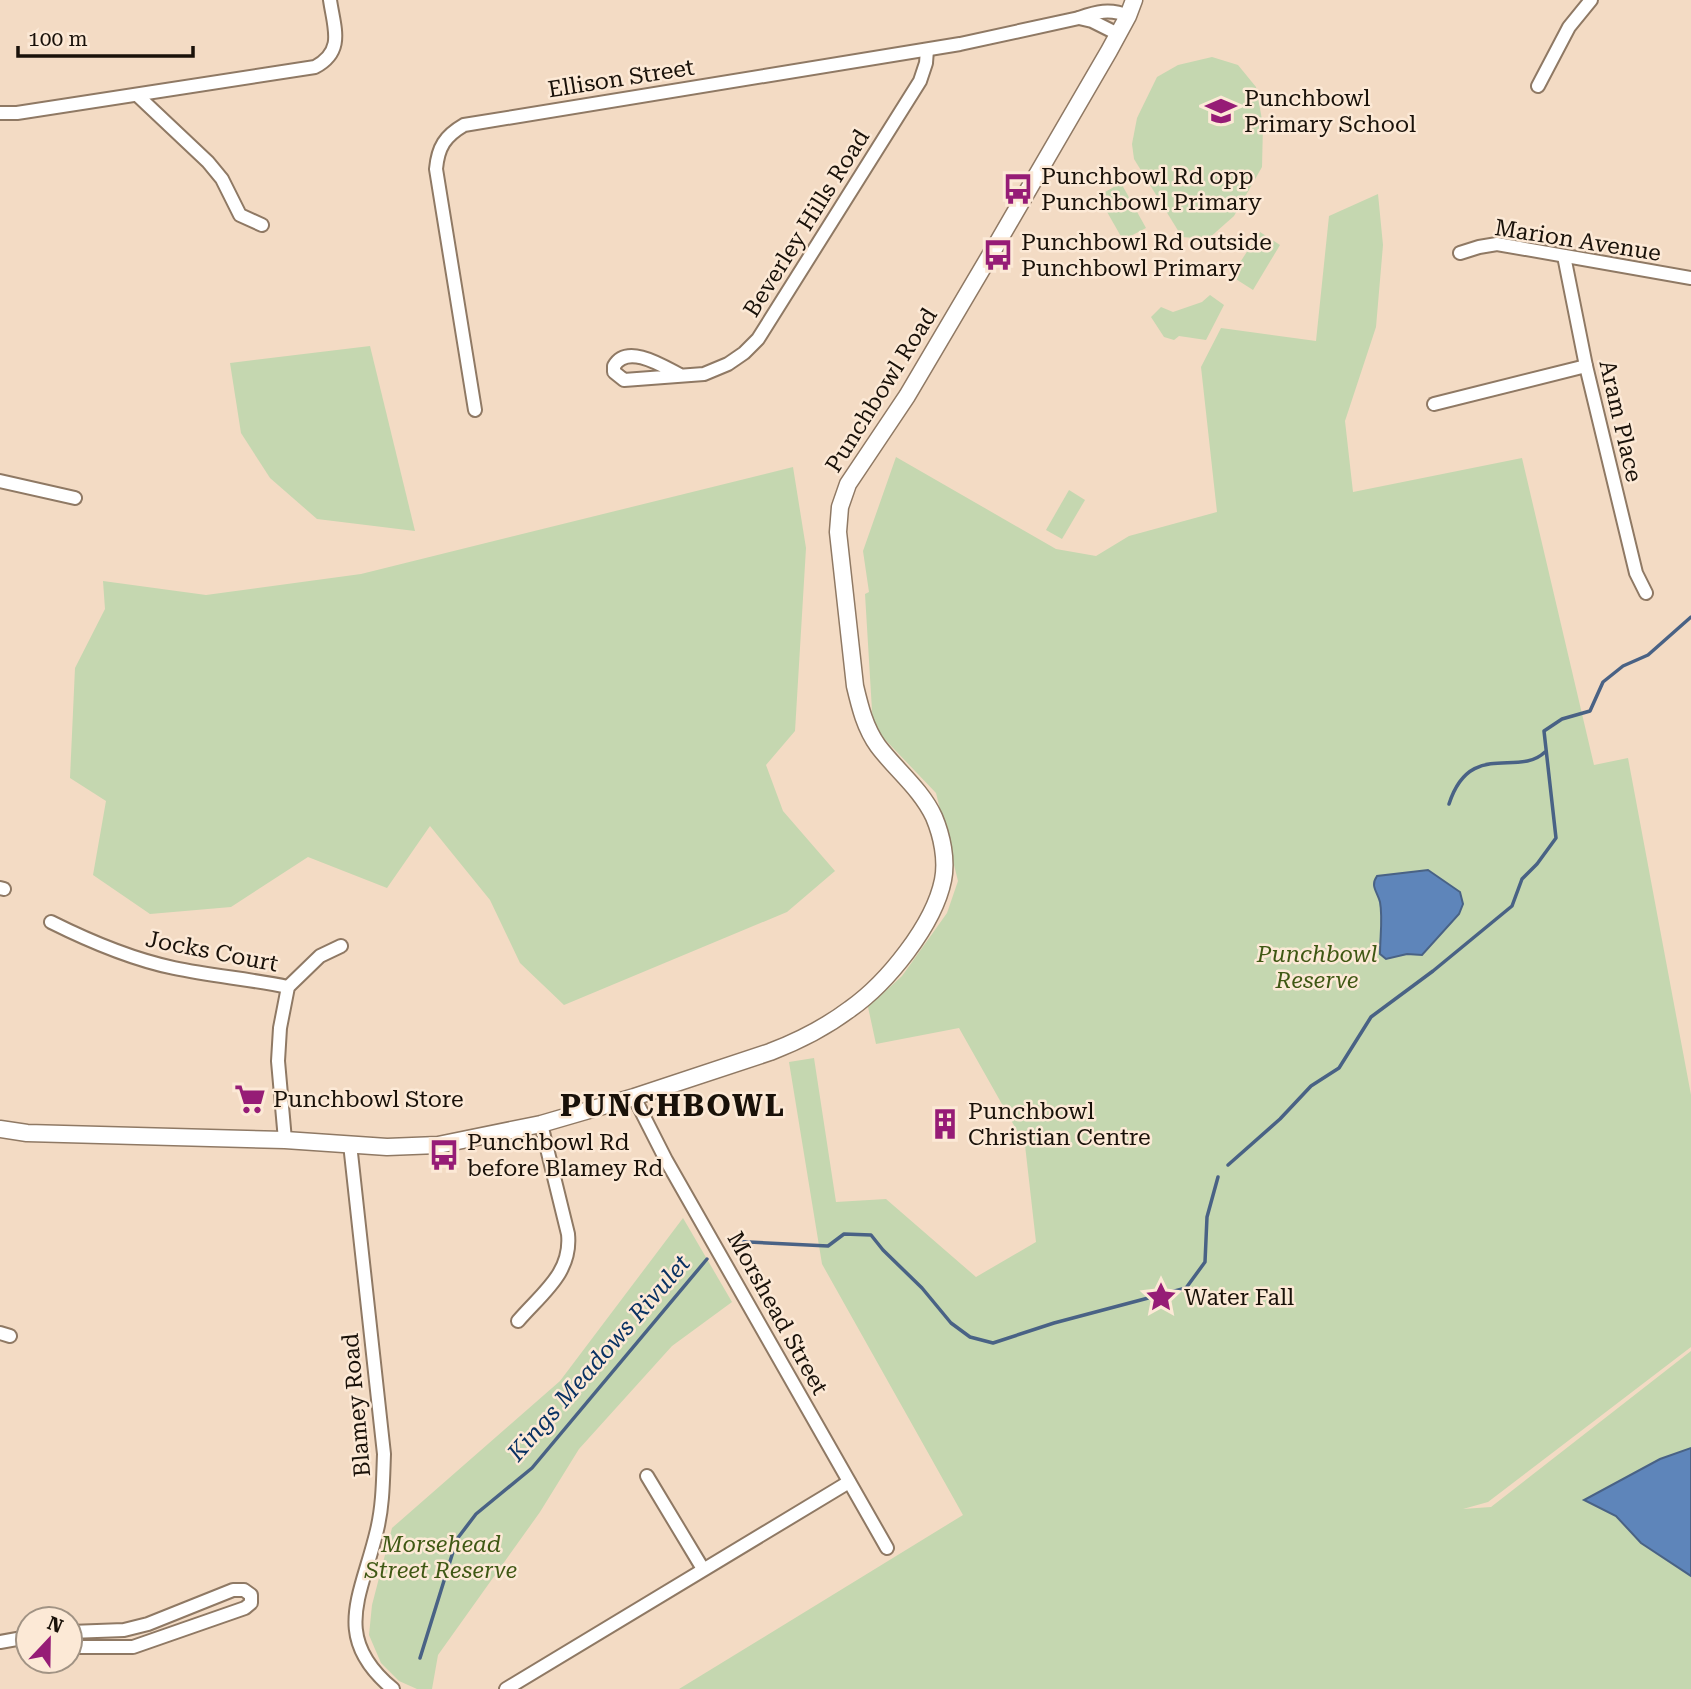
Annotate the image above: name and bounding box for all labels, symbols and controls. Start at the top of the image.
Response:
scale bar [18,14,192,58]
text: 100 m [28,27,88,51]
street label: Ellison Street [546,54,697,103]
place label: Punchbowl Primary School [1244,85,1416,138]
school or university icon: Punchbowl Primary School [1204,94,1238,128]
street label: Beverley Hills Road [738,124,875,322]
place label: Punchbowl Rd opp Punchbowl Primary [1041,163,1262,216]
bus stop icon: Punchbowl Rd opp Punchbowl Primary [1001,172,1035,206]
street label: Marion Avenue [1493,214,1663,267]
place label: Punchbowl Rd outside Punchbowl Primary [1021,229,1272,282]
bus stop icon: Punchbowl Rd outside Punchbowl Primary [981,238,1015,272]
street label: Punchbowl Road [820,303,943,477]
street label: Aram Place [1593,358,1648,485]
street label: Jocks Court [143,925,281,978]
park label: Punchbowl Reserve [1256,941,1377,994]
supermarket icon: Punchbowl Store [233,1082,267,1116]
place label: Punchbowl Store [273,1086,464,1113]
district label: PUNCHBOWL [560,1088,786,1123]
place label: Punchbowl Christian Centre [968,1098,1151,1151]
building icon: Punchbowl Christian Centre [928,1107,962,1141]
place label: Punchbowl Rd before Blamey Rd [467,1129,663,1182]
bus stop icon: Punchbowl Rd before Blamey Rd [427,1138,461,1172]
street label: Morshead Street [722,1227,834,1400]
water label: Kings Meadows Rivulet [501,1249,696,1467]
place icon: Water Fall [1144,1280,1178,1314]
place label: Water Fall [1184,1284,1294,1311]
street label: Blamey Road [337,1332,376,1478]
park label: Morsehead Street Reserve [364,1531,517,1584]
north arrow [14,1605,84,1675]
text: N [44,1611,67,1638]

